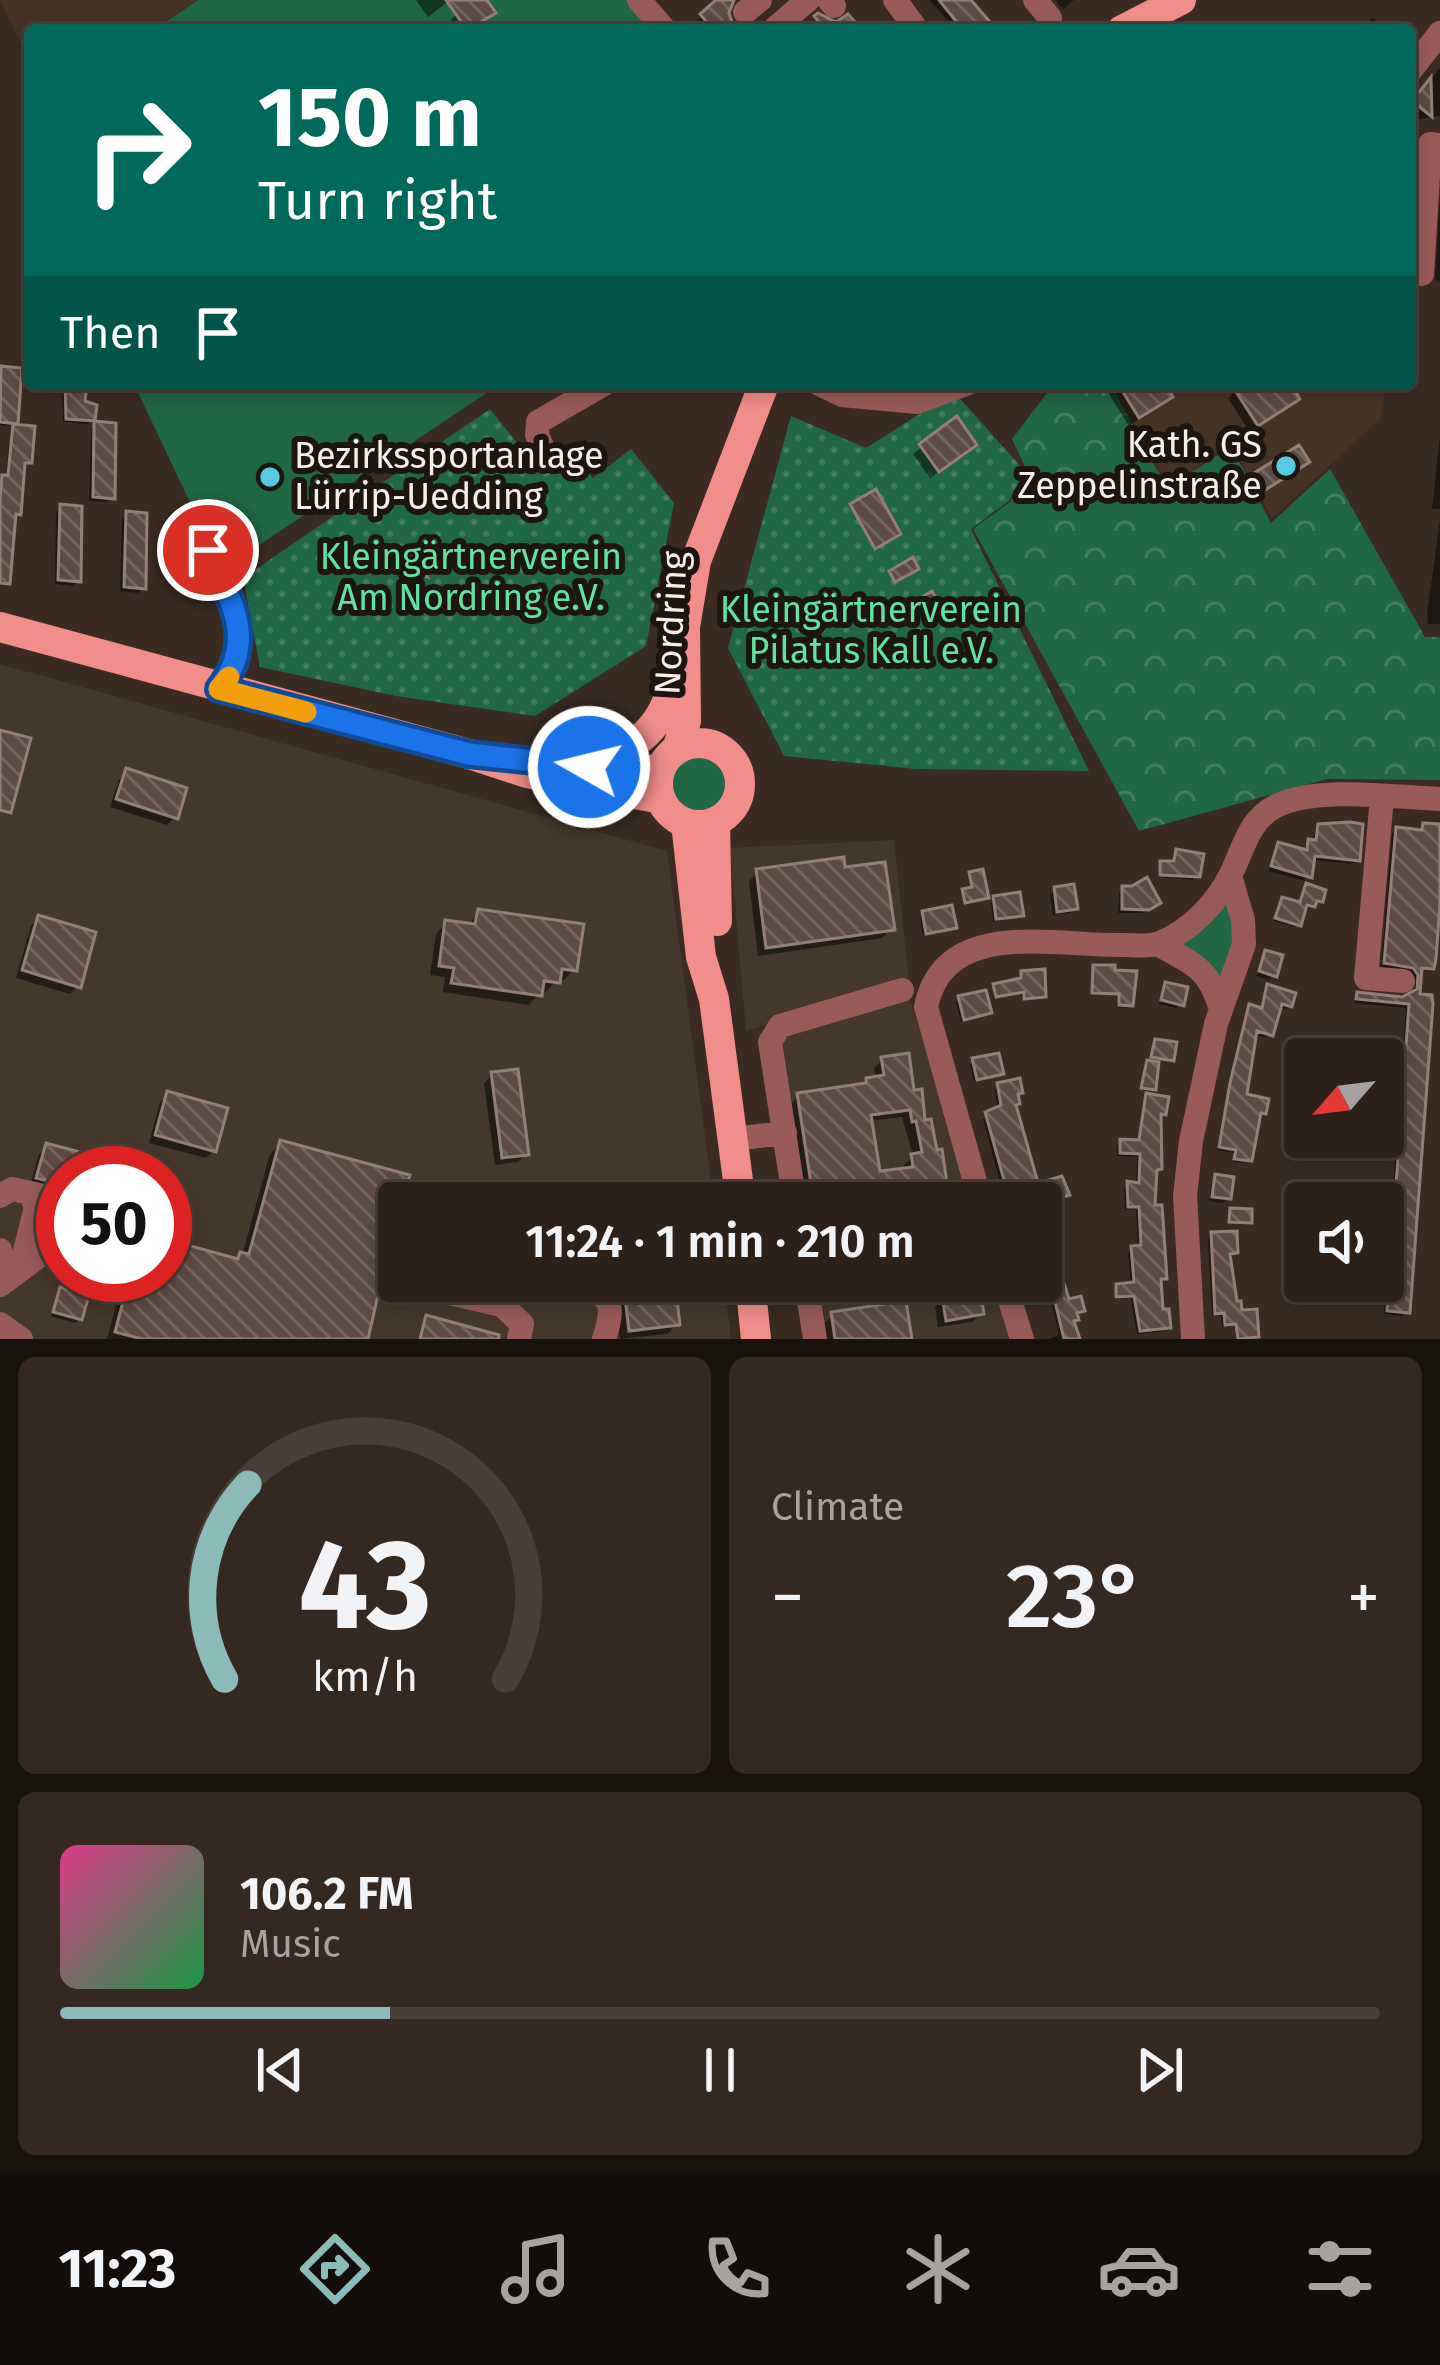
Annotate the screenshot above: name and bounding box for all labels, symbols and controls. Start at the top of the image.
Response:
text: 150 m [258,67,482,168]
icon: right [60,72,216,228]
text: Turn right [258,169,497,233]
icon: arrive [185,300,251,366]
text: Then [60,306,161,360]
place label: Kath. GS Zeppelinstraße [1017,423,1262,508]
place label: Bezirkssportanlage Lürrip-Uedding [294,434,604,519]
marker: Kath. GS Zeppelinstraße [1273,453,1299,479]
marker: Bezirkssportanlage Lürrip-Uedding [257,464,283,490]
pin [157,499,259,601]
icon: arrive [175,517,241,583]
park label: Kleingärtnerverein Am Nordring e.V. [320,535,622,620]
street label: Nordring [645,550,697,696]
park label: Kleingärtnerverein Pilatus Kall e.V. [720,588,1022,673]
position arrow [526,704,652,830]
north arrow [1284,1038,1404,1158]
map controls [1284,1038,1404,1302]
speed limit sign: 50 [36,1146,192,1302]
button: sound [1284,1182,1404,1302]
text: 11:24 · 1 min · 210 m [525,1215,915,1269]
text: Climate [771,1484,904,1530]
text: 43 [298,1511,431,1661]
text: 23° [1006,1543,1145,1651]
text: − [771,1558,804,1637]
text: + [1347,1558,1380,1637]
text: km/h [311,1650,418,1701]
text: 106.2 FM [240,1867,413,1921]
text: Music [240,1921,341,1967]
icon: previous [247,2037,313,2103]
icon: pause [687,2037,753,2103]
icon: next [1127,2037,1193,2103]
icon: directions [293,2227,377,2311]
icon: music [494,2227,578,2311]
icon: phone [695,2227,779,2311]
icon: climate [896,2227,980,2311]
icon: car [1097,2227,1181,2311]
icon: filters [1298,2227,1382,2311]
text: 11:23 [58,2237,176,2301]

